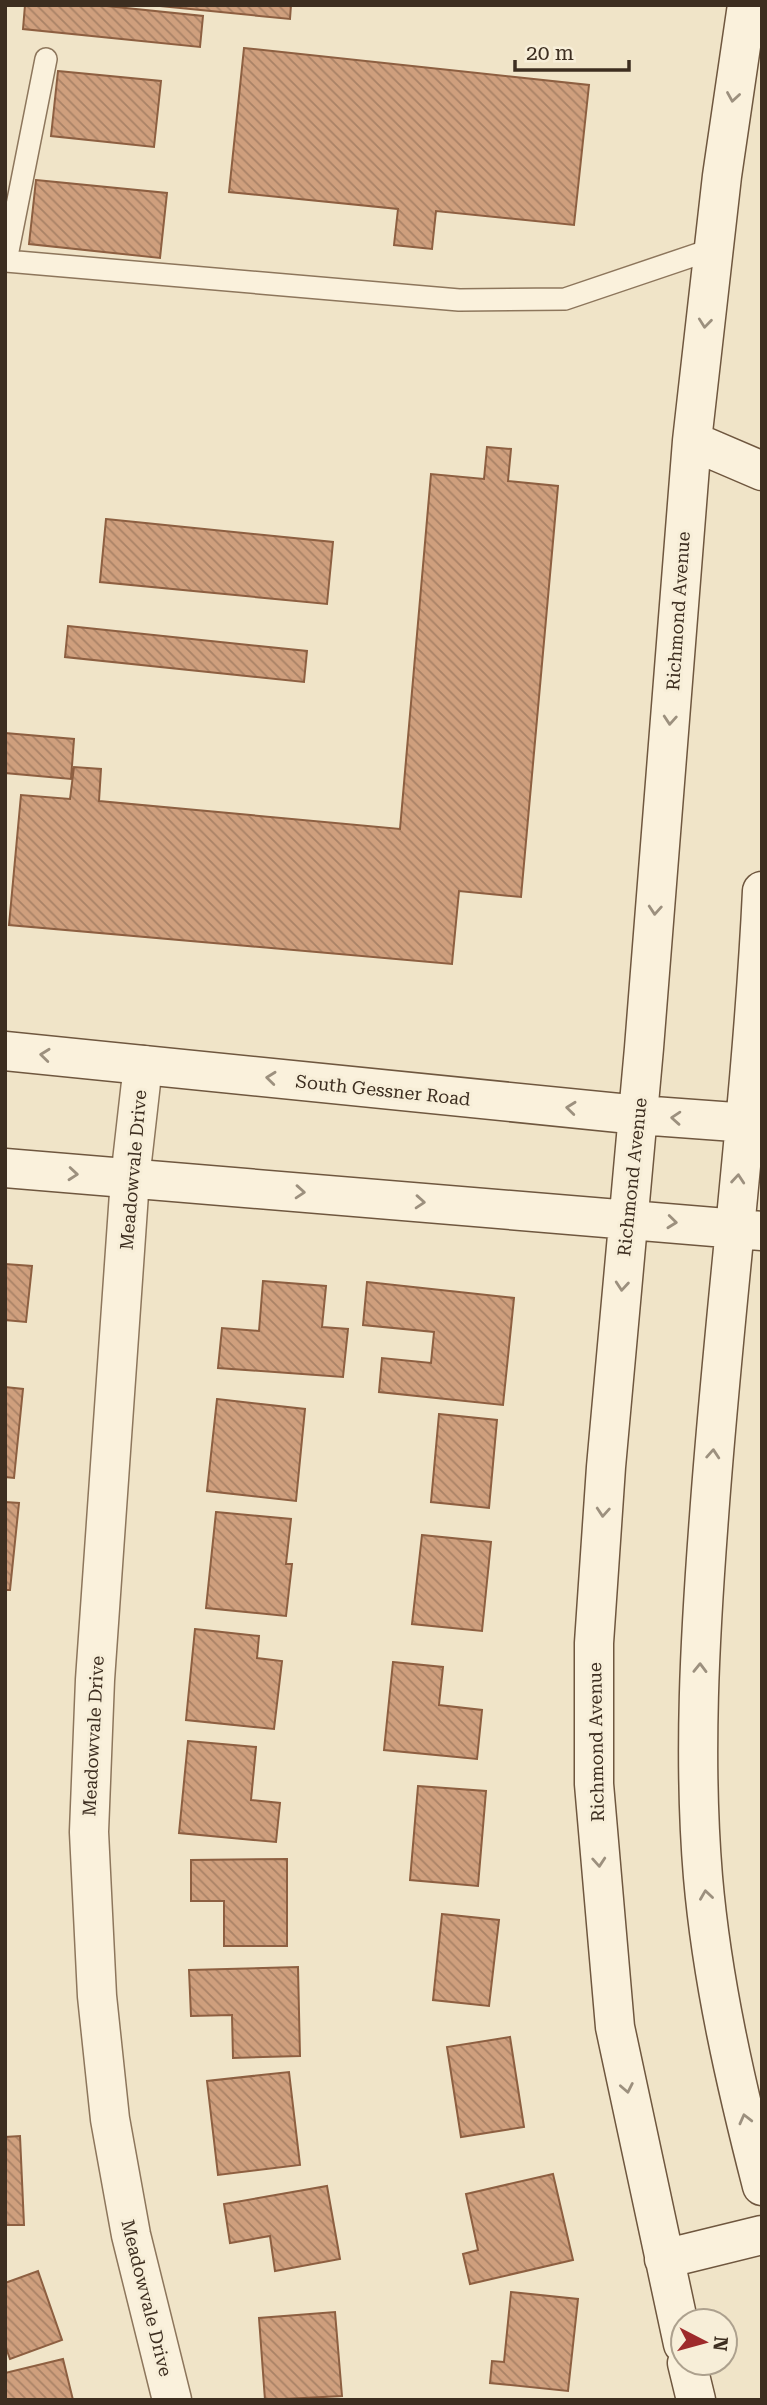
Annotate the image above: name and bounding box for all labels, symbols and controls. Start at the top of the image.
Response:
scale bar [515,28,629,72]
text: 20 m [526,41,574,65]
one-way arrow [726,91,741,103]
one-way arrow [698,317,713,328]
street label: Richmond Avenue [662,531,694,691]
one-way arrow [663,715,678,726]
one-way arrow [648,905,663,916]
one-way arrow [39,1048,50,1063]
street label: South Gessner Road [295,1070,472,1110]
one-way arrow [265,1071,277,1086]
street label: Meadowvale Drive [116,1089,150,1251]
street label: Richmond Avenue [613,1096,651,1257]
one-way arrow [565,1101,577,1116]
one-way arrow [670,1111,681,1126]
one-way arrow [68,1166,79,1181]
one-way arrow [730,1173,745,1184]
one-way arrow [295,1185,306,1200]
one-way arrow [415,1194,426,1209]
one-way arrow [666,1215,677,1230]
one-way arrow [615,1281,630,1292]
one-way arrow [705,1449,720,1460]
one-way arrow [596,1507,611,1518]
street label: Meadowvale Drive [78,1655,108,1817]
street label: Richmond Avenue [584,1662,608,1822]
one-way arrow [693,1662,708,1673]
one-way arrow [591,1857,606,1868]
one-way arrow [698,1890,713,1901]
one-way arrow [619,2081,634,2093]
one-way arrow [739,2114,753,2126]
street label: Meadowvale Drive [117,2217,177,2379]
north arrow [669,2307,739,2377]
text: N [708,2335,733,2353]

